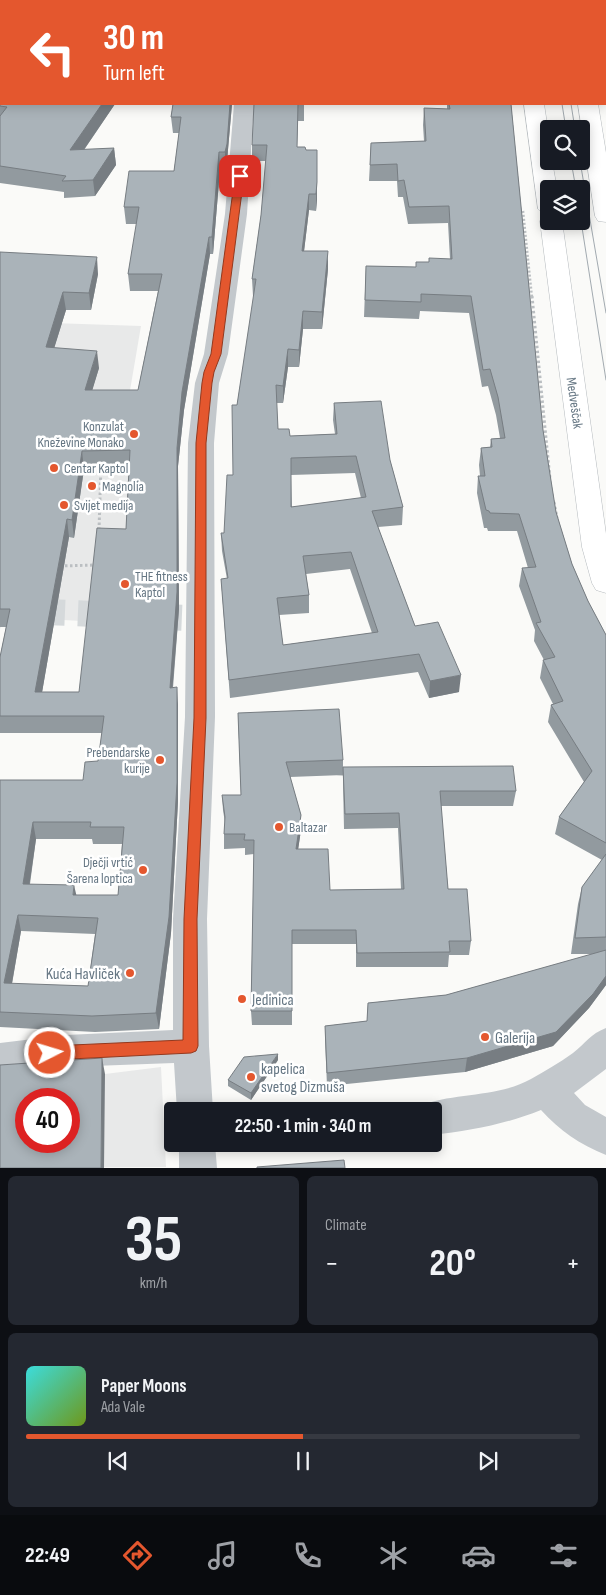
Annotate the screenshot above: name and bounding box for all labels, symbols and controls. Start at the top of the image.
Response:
text: 30 m [103,17,164,60]
icon: left [20,20,85,85]
text: Turn left [103,60,165,87]
map controls [540,120,590,230]
button: search [540,120,590,170]
pin [219,155,261,197]
icon: arrive [226,162,254,190]
button: layers [540,180,590,230]
street label: Medveščak [562,376,587,431]
place label: Konzulat Kneževine Monako [37,418,124,451]
marker: Konzulat Kneževine Monako [128,428,140,440]
place label: Centar Kaptol [64,460,128,477]
marker: Centar Kaptol [48,462,60,474]
place label: Magnolia [102,478,144,495]
marker: Magnolia [86,480,98,492]
place label: Svijet medija [74,497,134,514]
marker: Svijet medija [58,499,70,511]
place label: THE fitness Kaptol [135,568,188,601]
marker: THE fitness Kaptol [119,578,131,590]
place label: Prebendarske kurije [86,744,150,777]
marker: Prebendarske kurije [154,754,166,766]
place label: Baltazar [289,819,327,836]
marker: Baltazar [273,821,285,833]
place label: Dječji vrtić Šarena loptica [67,854,133,887]
marker: Dječji vrtić Šarena loptica [137,864,149,876]
place label: Kuća Havliček [46,965,120,984]
marker: Kuća Havliček [124,967,136,979]
place label: Jedinica [251,991,294,1010]
marker: Jedinica [236,993,248,1005]
position arrow [23,1026,75,1078]
place label: Galerija [495,1029,535,1048]
marker: Galerija [479,1031,491,1043]
place label: kapelica svetog Dizmuša [261,1060,345,1097]
marker: kapelica svetog Dizmuša [245,1071,257,1083]
speed limit sign: 40 [15,1088,80,1153]
text: 22:50 · 1 min · 340 m [235,1115,371,1138]
text: 35 [125,1202,182,1280]
text: Climate [325,1216,367,1235]
text: 20° [429,1241,476,1286]
text: − [325,1247,339,1280]
text: + [566,1247,580,1280]
text: km/h [140,1274,167,1293]
text: Paper Moons [101,1375,187,1398]
text: Ada Vale [101,1398,145,1417]
icon: previous [104,1447,132,1475]
icon: pause [289,1447,317,1475]
icon: next [474,1447,502,1475]
icon: directions [120,1538,155,1573]
icon: music [205,1538,240,1573]
icon: phone [290,1538,325,1573]
icon: climate [376,1538,411,1573]
icon: car [461,1538,496,1573]
icon: filters [546,1538,581,1573]
text: 22:49 [25,1542,70,1569]

